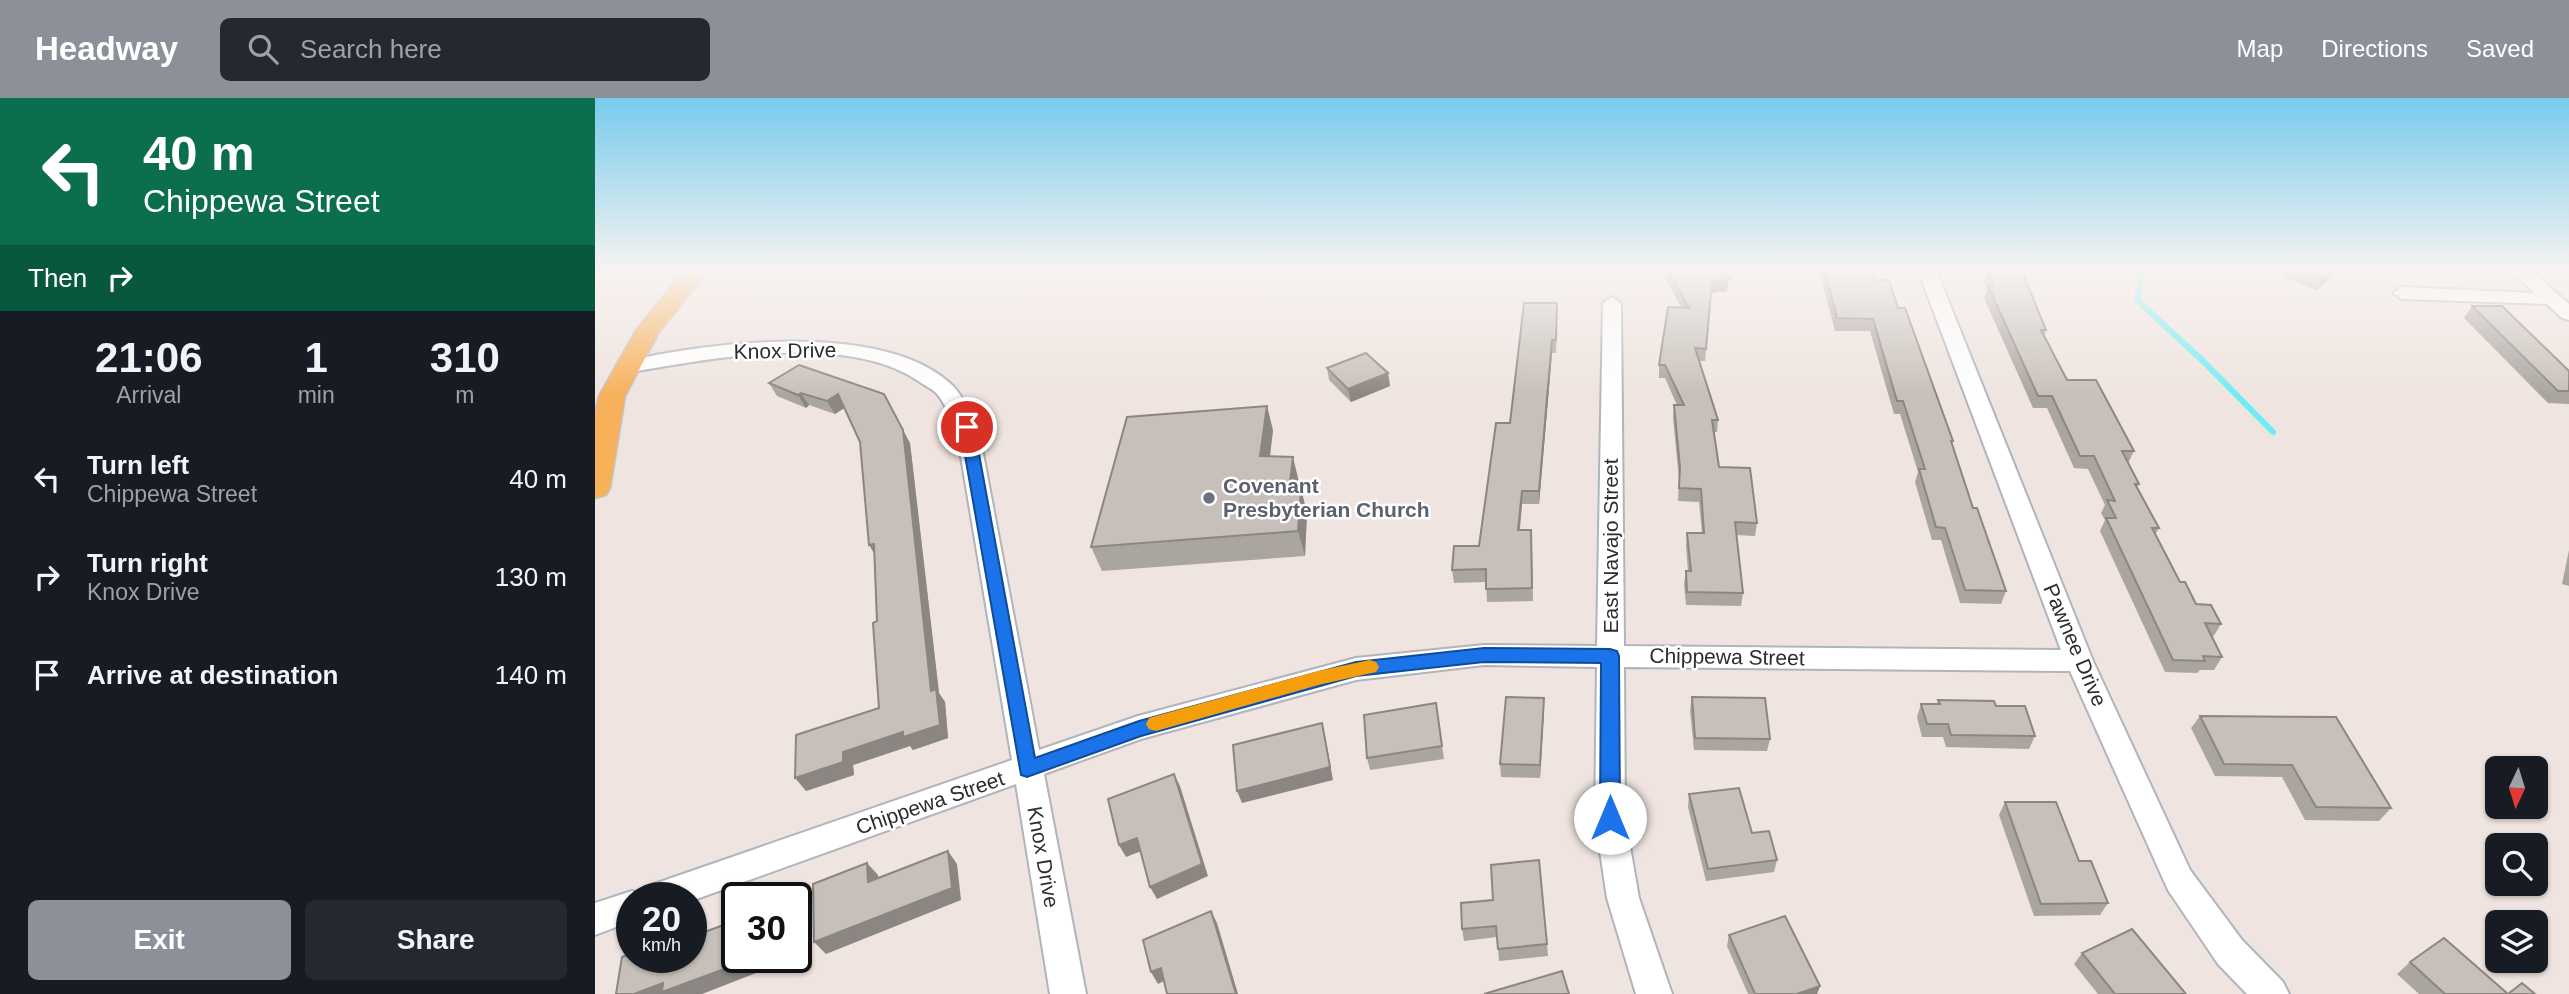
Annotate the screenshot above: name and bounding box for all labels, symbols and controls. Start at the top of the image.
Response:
search box [220,18,710,81]
text: Headway [35,30,178,67]
icon: search [244,30,282,68]
text: Search here [300,34,442,64]
text: Map [2237,35,2283,62]
text: Directions [2321,35,2428,62]
text: Saved [2466,35,2534,62]
icon: left [28,126,119,217]
text: 40 m [143,126,255,180]
text: Chippewa Street [143,183,380,219]
icon: right [101,259,139,297]
text: Then [28,263,87,293]
text: 21:06 [95,334,203,381]
text: 1 [304,334,328,381]
text: 310 [430,334,500,381]
street label: Knox Drive [733,338,837,363]
text: Arrival [116,382,181,408]
text: min [298,382,335,408]
text: m [455,382,474,408]
pin [937,397,997,457]
icon: arrive [948,408,986,446]
text: Turn left [87,450,189,480]
street label: East Navajo Street [1599,458,1622,634]
icon: left [28,460,66,498]
text: 40 m [509,464,567,494]
place label: Covenant Presbyterian Church [1223,474,1430,521]
text: Chippewa Street [87,481,257,507]
marker: Covenant Presbyterian Church [1201,490,1217,506]
text: Turn right [87,548,208,578]
icon: right [28,558,66,596]
text: 130 m [495,562,567,592]
text: Knox Drive [87,579,199,605]
street label: Pawnee Drive [2039,580,2112,709]
street label: Chippewa Street [1649,644,1805,669]
icon: arrive [28,656,66,694]
text: Arrive at destination [87,660,338,690]
text: 140 m [495,660,567,690]
north arrow [2485,756,2548,819]
map controls [2485,756,2548,973]
street label: Chippewa Street [853,766,1007,839]
position arrow [1573,781,1647,855]
street label: Knox Drive [1023,804,1064,909]
button: search [2485,833,2548,896]
speed limit sign: 30 [721,882,812,973]
text: 20 [642,899,681,938]
button: Exit [28,900,291,980]
button: Share [305,900,567,980]
button: layers [2485,910,2548,973]
text: km/h [642,935,681,955]

